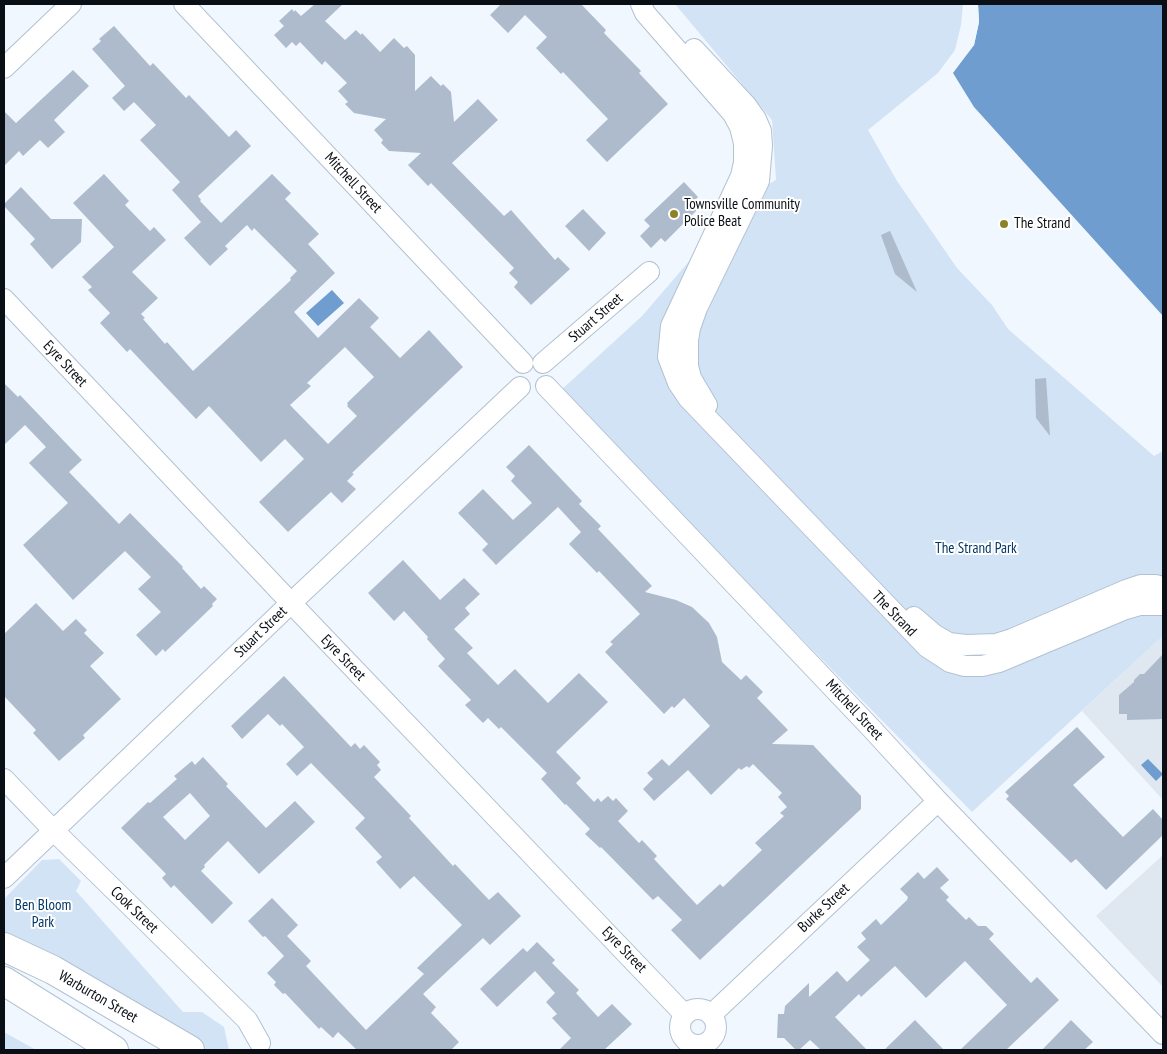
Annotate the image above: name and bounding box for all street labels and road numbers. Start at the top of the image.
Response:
street label: Mitchell Street [320,149,386,217]
street label: Stuart Street [565,290,627,346]
street label: Eyre Street [39,337,91,391]
street label: The Strand [868,587,920,641]
street label: Stuart Street [231,603,291,661]
street label: Eyre Street [317,631,369,685]
street label: Mitchell Street [821,676,887,744]
street label: Burke Street [795,880,853,936]
street label: Cook Street [106,883,162,937]
street label: Eyre Street [598,923,650,977]
street label: Warburton Street [55,967,141,1027]

